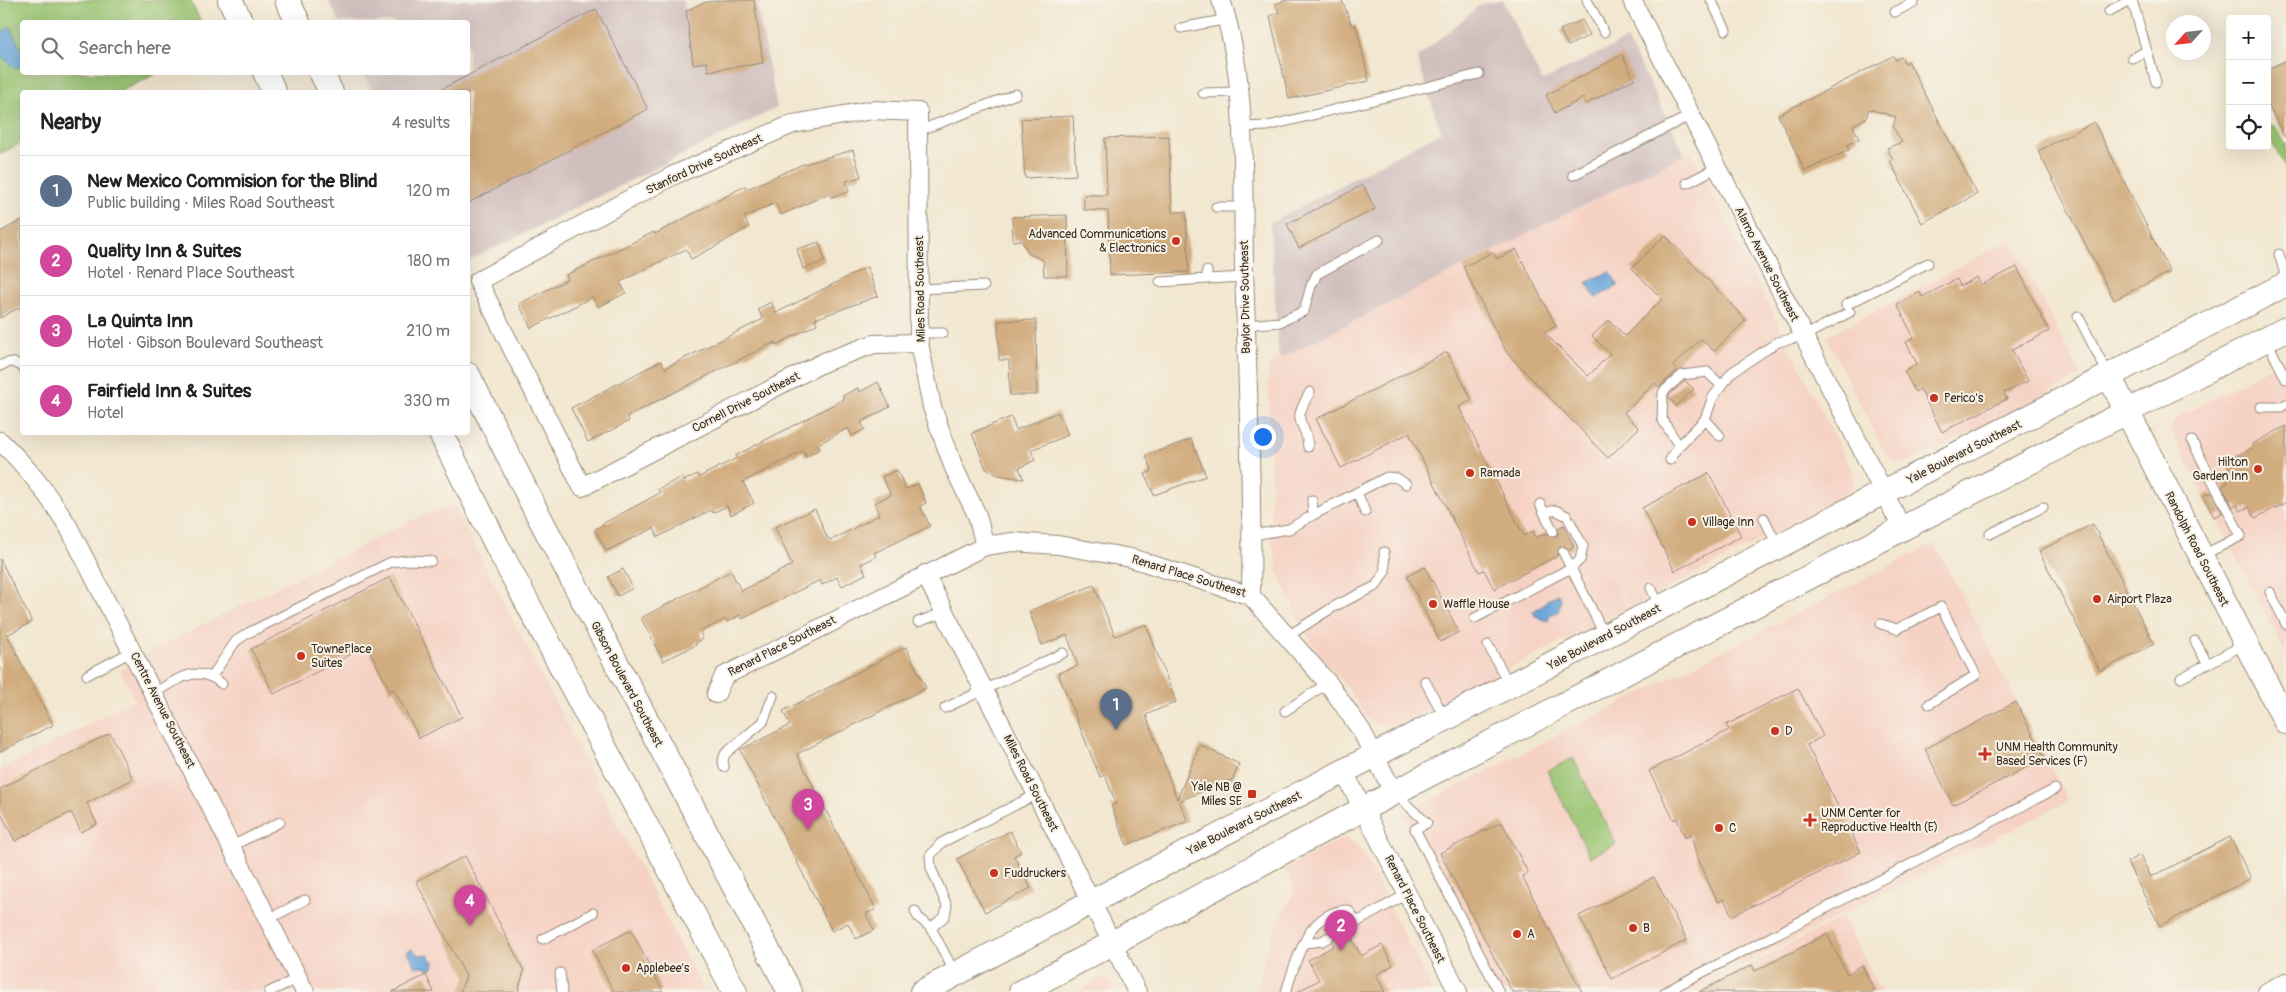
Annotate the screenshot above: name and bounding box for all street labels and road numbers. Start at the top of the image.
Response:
street label: Stanford Drive Southeast [644,131,765,198]
street label: Alamo Avenue Southeast [1731,204,1802,324]
street label: Miles Road Southeast [912,235,929,342]
street label: Baylor Drive Southeast [1237,240,1254,354]
street label: Cornell Drive Southeast [690,369,803,436]
street label: Yale Boulevard Southeast [1904,417,2024,488]
street label: Randolph Road Southeast [2161,489,2232,609]
street label: Renard Place Southeast [1130,552,1248,601]
street label: Yale Boulevard Southeast [1544,601,1664,674]
street label: Renard Place Southeast [726,613,839,680]
street label: Gibson Boulevard Southeast [587,619,666,750]
street label: Centre Avenue Southeast [127,650,198,771]
street label: Miles Road Southeast [1000,732,1062,834]
street label: Yale Boulevard Southeast [1184,788,1304,859]
street label: Renard Place Southeast [1381,853,1448,966]

